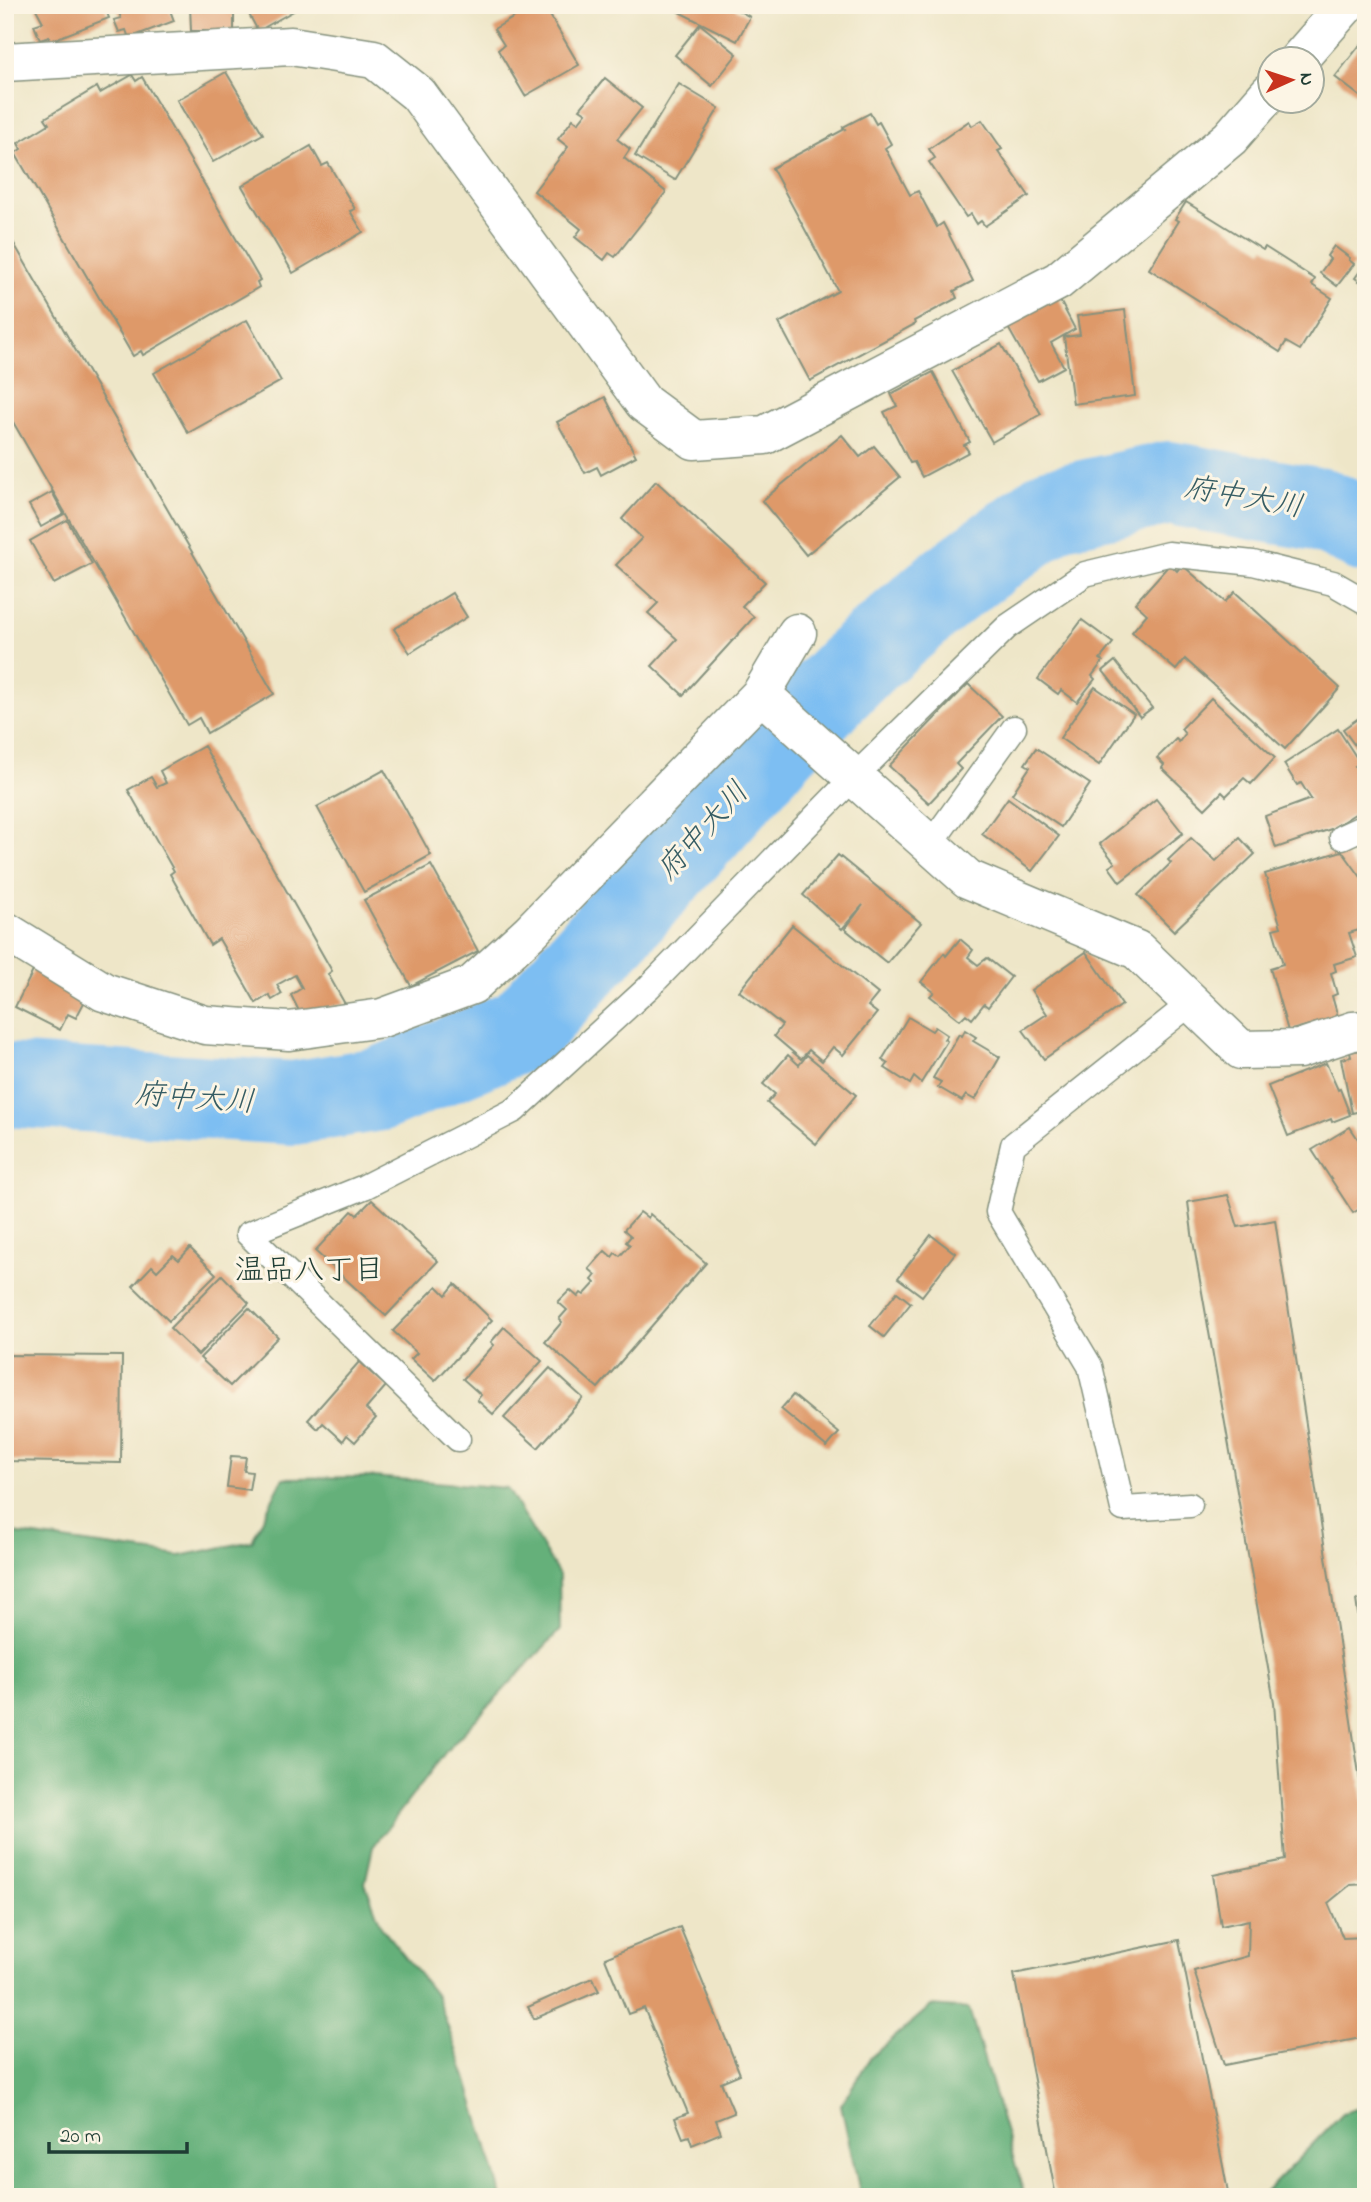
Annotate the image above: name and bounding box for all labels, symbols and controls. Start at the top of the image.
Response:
north arrow [1256,46,1326,116]
text: N [1292,72,1319,87]
water label: 府中大川 [1181,467,1306,531]
water label: 府中大川 [648,773,761,891]
water label: 府中大川 [133,1074,256,1126]
district label: 温品八丁目 [234,1250,384,1294]
scale bar [49,2111,187,2155]
text: 20 m [60,2122,101,2152]

